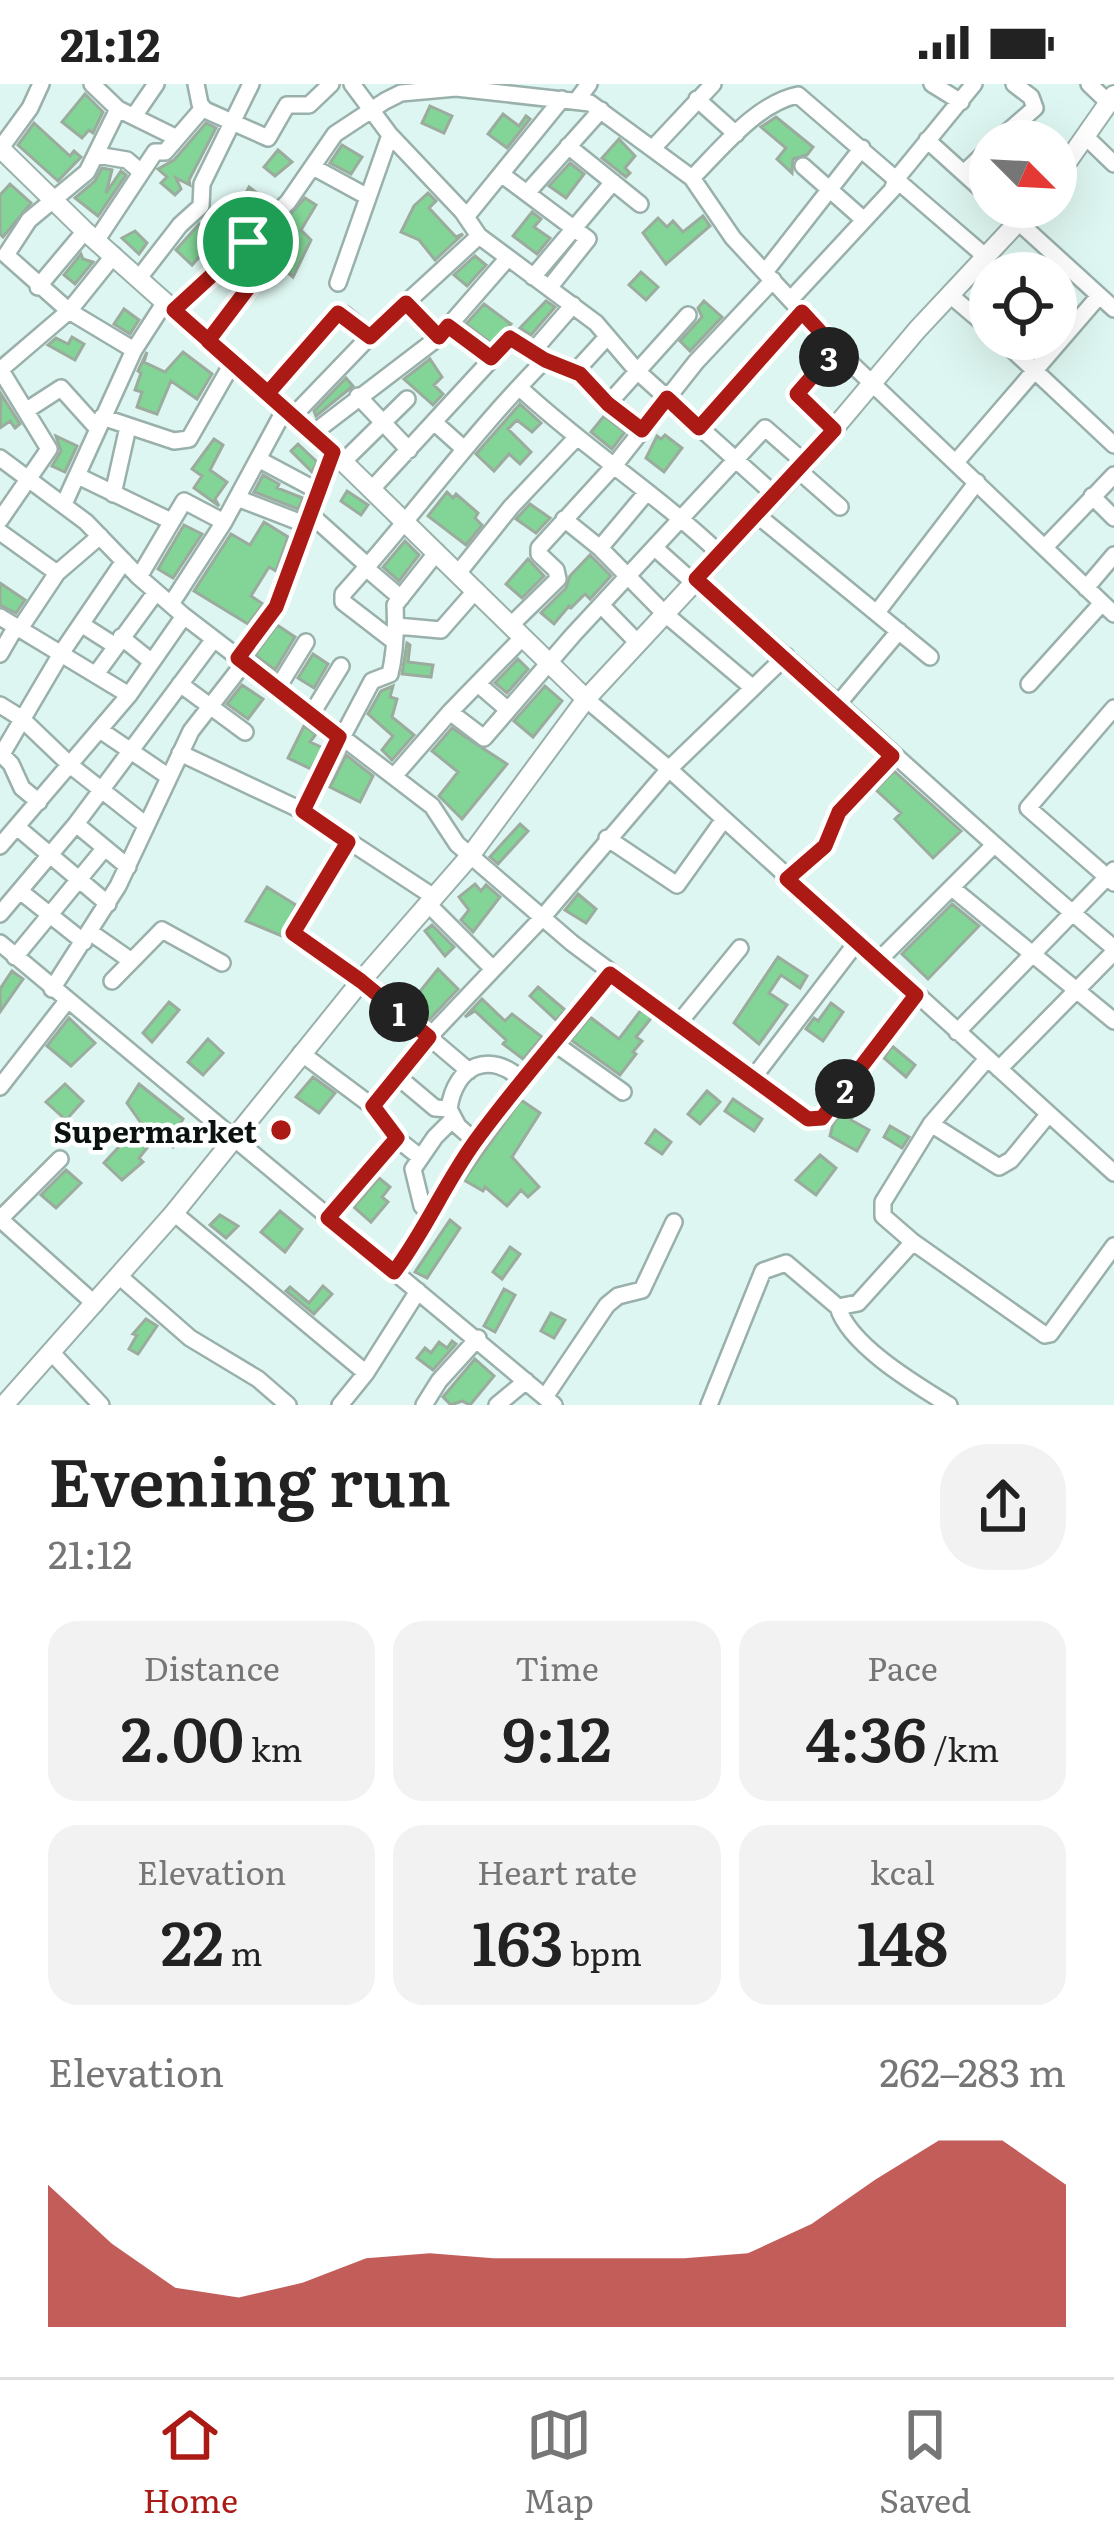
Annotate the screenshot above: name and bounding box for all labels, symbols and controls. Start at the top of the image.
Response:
text: 21:12 [60,9,160,76]
north arrow [969,120,1077,228]
map controls [969,120,1077,360]
pin [197,191,299,293]
icon: arrive [215,209,281,275]
button: locate [969,252,1077,360]
pin: 3 [799,327,859,387]
text: 3 [820,332,838,381]
pin: 1 [369,982,429,1042]
text: 1 [392,987,406,1036]
pin: 2 [815,1059,875,1119]
text: 2 [836,1064,854,1113]
place label: Supermarket [54,1108,258,1152]
marker: Supermarket [268,1117,294,1143]
text: Evening run [48,1429,451,1527]
button: share [940,1444,1066,1570]
text: 21:12 [48,1523,132,1581]
text: Distance [143,1642,280,1691]
text: Time [515,1642,599,1691]
text: Pace [867,1642,938,1691]
text: 2.00 [121,1691,244,1780]
text: 9:12 [502,1691,612,1780]
text: 4:36 [805,1691,927,1780]
text: km [244,1723,303,1772]
text: /km [927,1723,999,1772]
text: Elevation [137,1846,286,1895]
text: Heart rate [477,1846,637,1895]
text: kcal [870,1846,935,1895]
text: 22 [161,1895,224,1984]
text: 163 [472,1895,564,1984]
text: 148 [857,1895,948,1984]
text: m [224,1927,262,1976]
text: bpm [564,1927,642,1976]
text: Elevation [48,2041,224,2099]
text: 262–283 m [880,2041,1066,2099]
tab: Home [143,2402,238,2523]
tab: Map [524,2402,594,2523]
tab: Saved [879,2402,971,2523]

